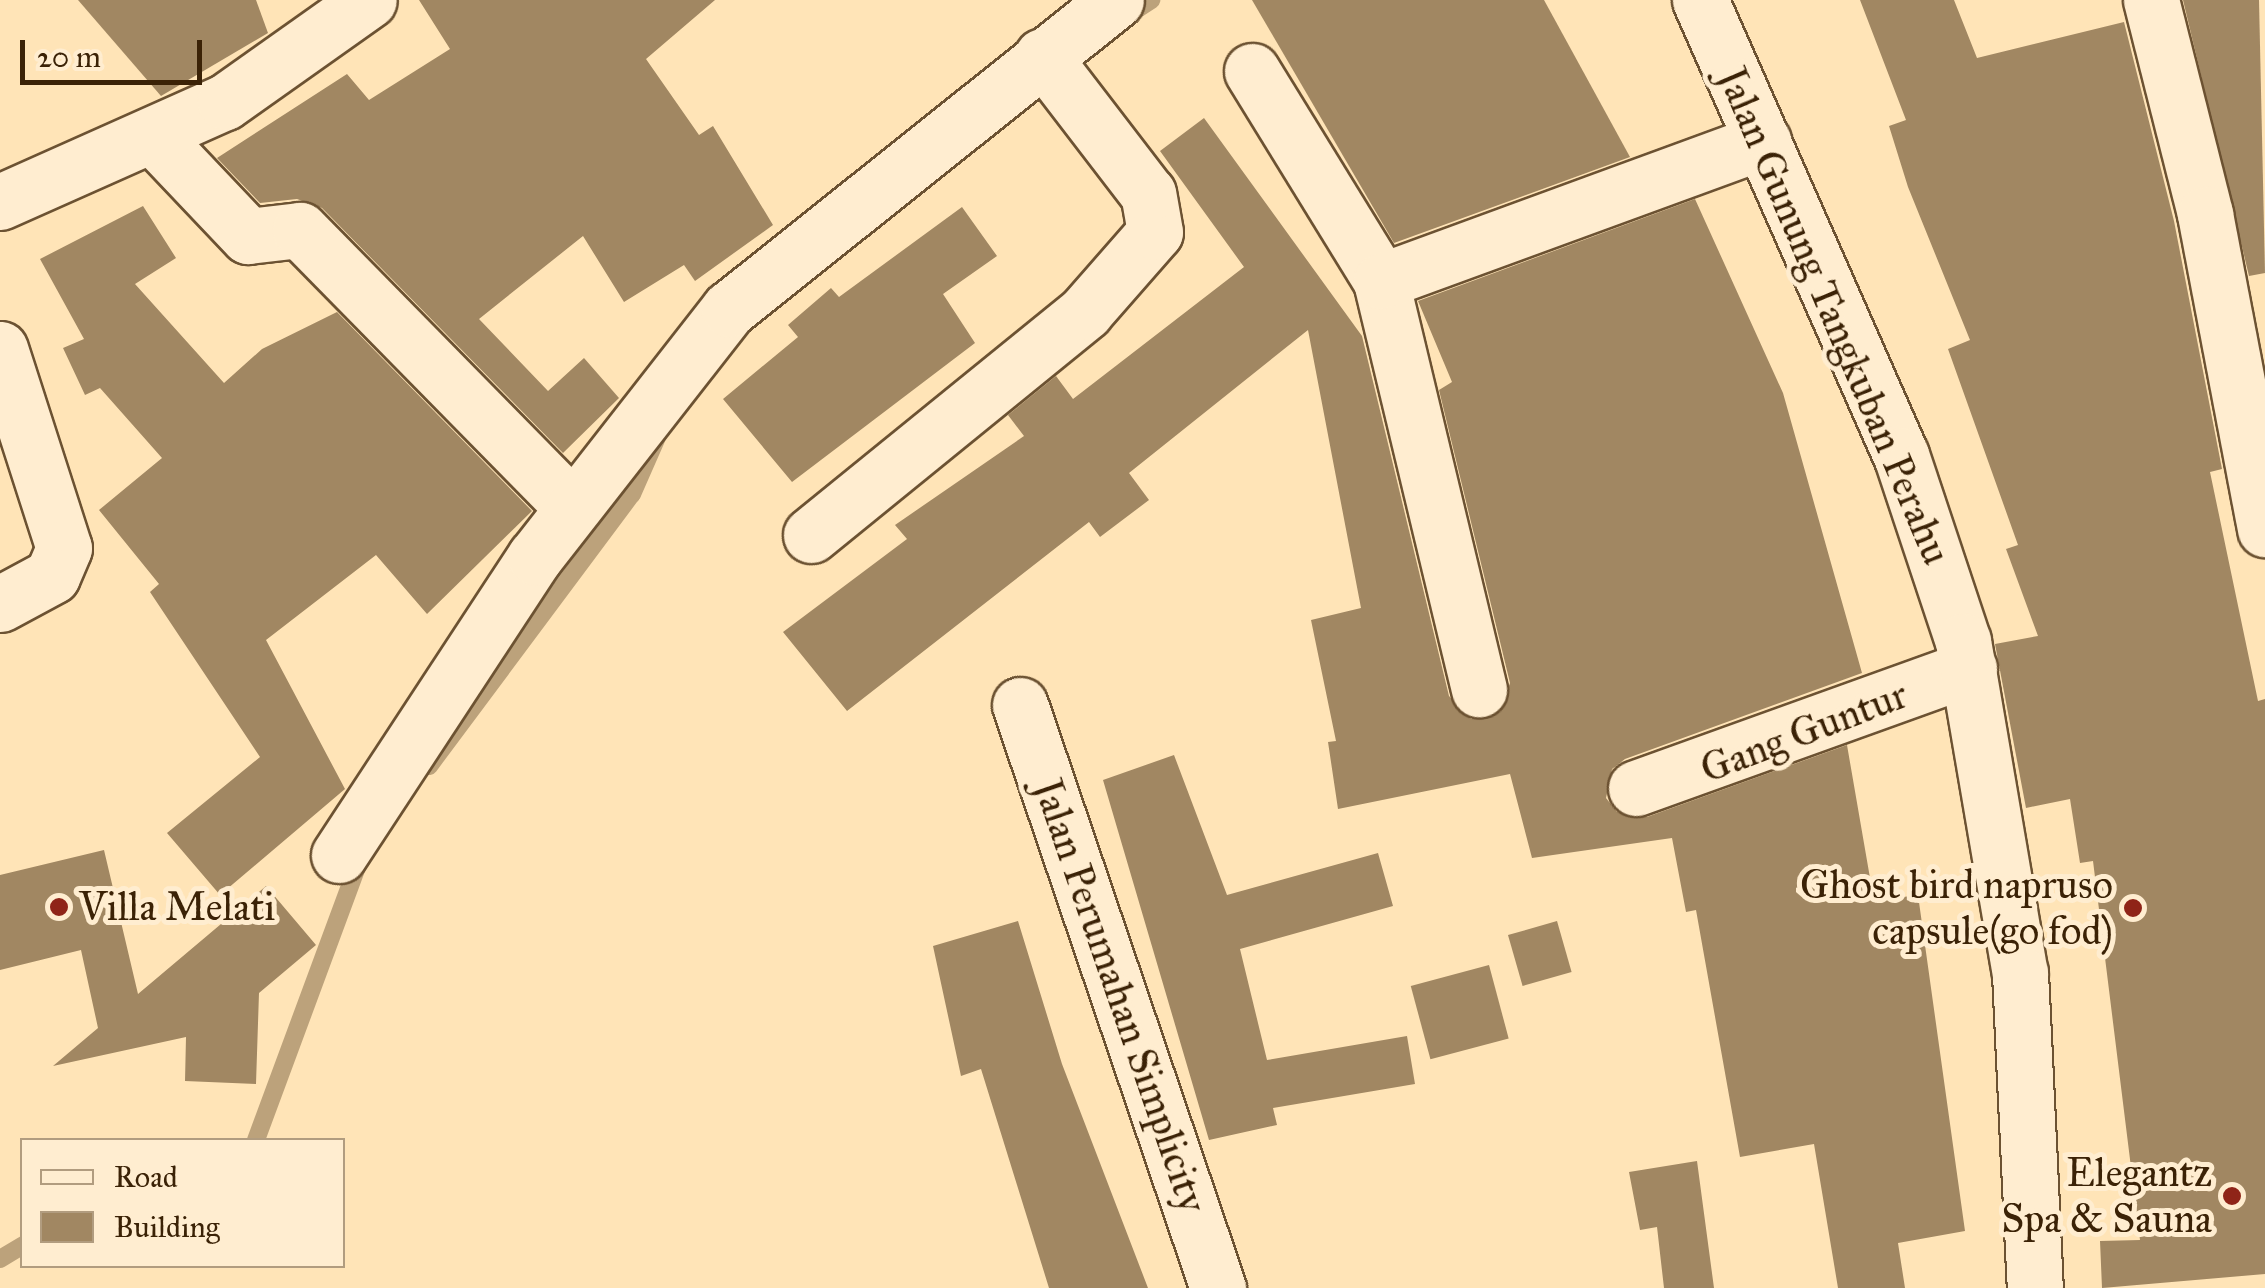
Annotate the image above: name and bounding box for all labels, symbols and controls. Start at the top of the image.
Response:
scale bar [25,20,208,82]
text: 20 m [37,39,101,75]
street label: Jalan Gunung Tangkuban Perahu [1707,61,1961,571]
street label: Gang Guntur [1694,671,1914,793]
street label: Jalan Perumahan Simplicity [1023,773,1217,1219]
place label: Ghost bird napruso capsule(go fod) [1800,861,2113,955]
place label: Villa Melati [79,883,275,931]
marker: Villa Melati [48,896,70,918]
marker: Ghost bird napruso capsule(go fod) [2122,897,2144,919]
legend [20,1138,345,1268]
place label: Elegantz Spa & Sauna [2001,1149,2212,1243]
text: Road [114,1159,178,1195]
marker: Elegantz Spa & Sauna [2221,1185,2243,1207]
text: Building [114,1209,220,1245]

